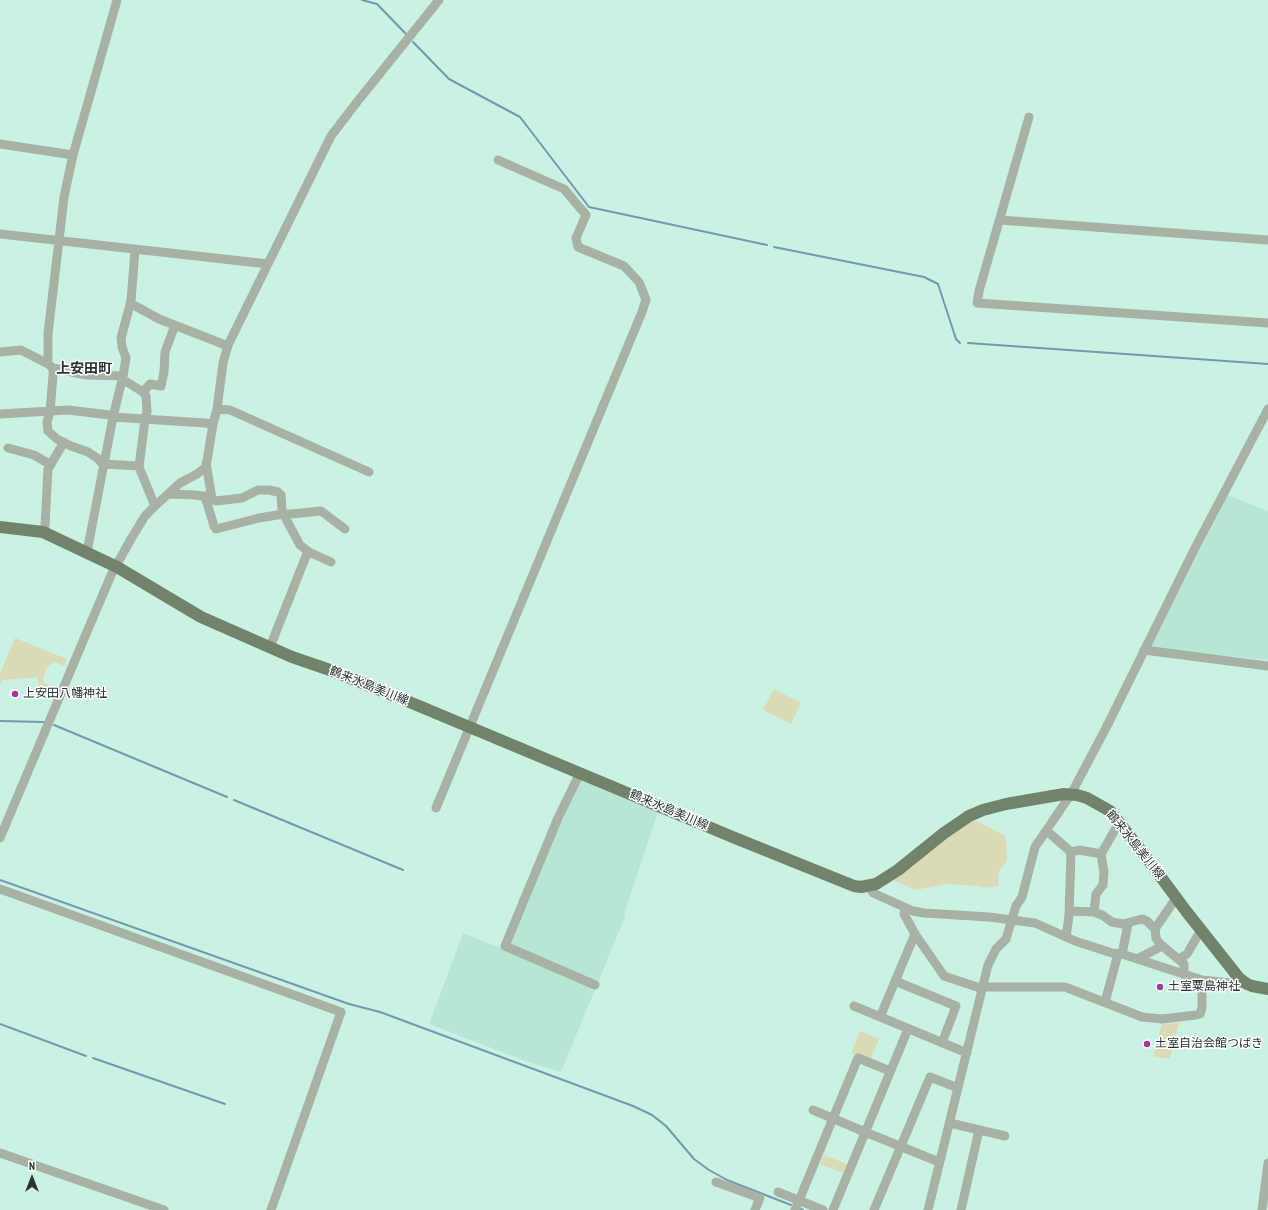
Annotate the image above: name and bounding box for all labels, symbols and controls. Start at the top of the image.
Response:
district label: 上安田町 [56,361,112,377]
street label: 鶴来水島美川線 [327,664,411,708]
place label: 上安田八幡神社 [23,687,107,701]
marker: 上安田八幡神社 [10,689,20,699]
street label: 鶴来水島美川線 [628,787,710,833]
street label: 鶴来水島美川線 [1103,808,1167,882]
place label: 土室粟島神社 [1168,980,1240,994]
marker: 土室粟島神社 [1155,982,1165,992]
place label: 土室自治会館つばき [1155,1037,1263,1051]
marker: 土室自治会館つばき [1142,1039,1152,1049]
north arrow [12,1158,52,1198]
text: N [29,1159,35,1173]

